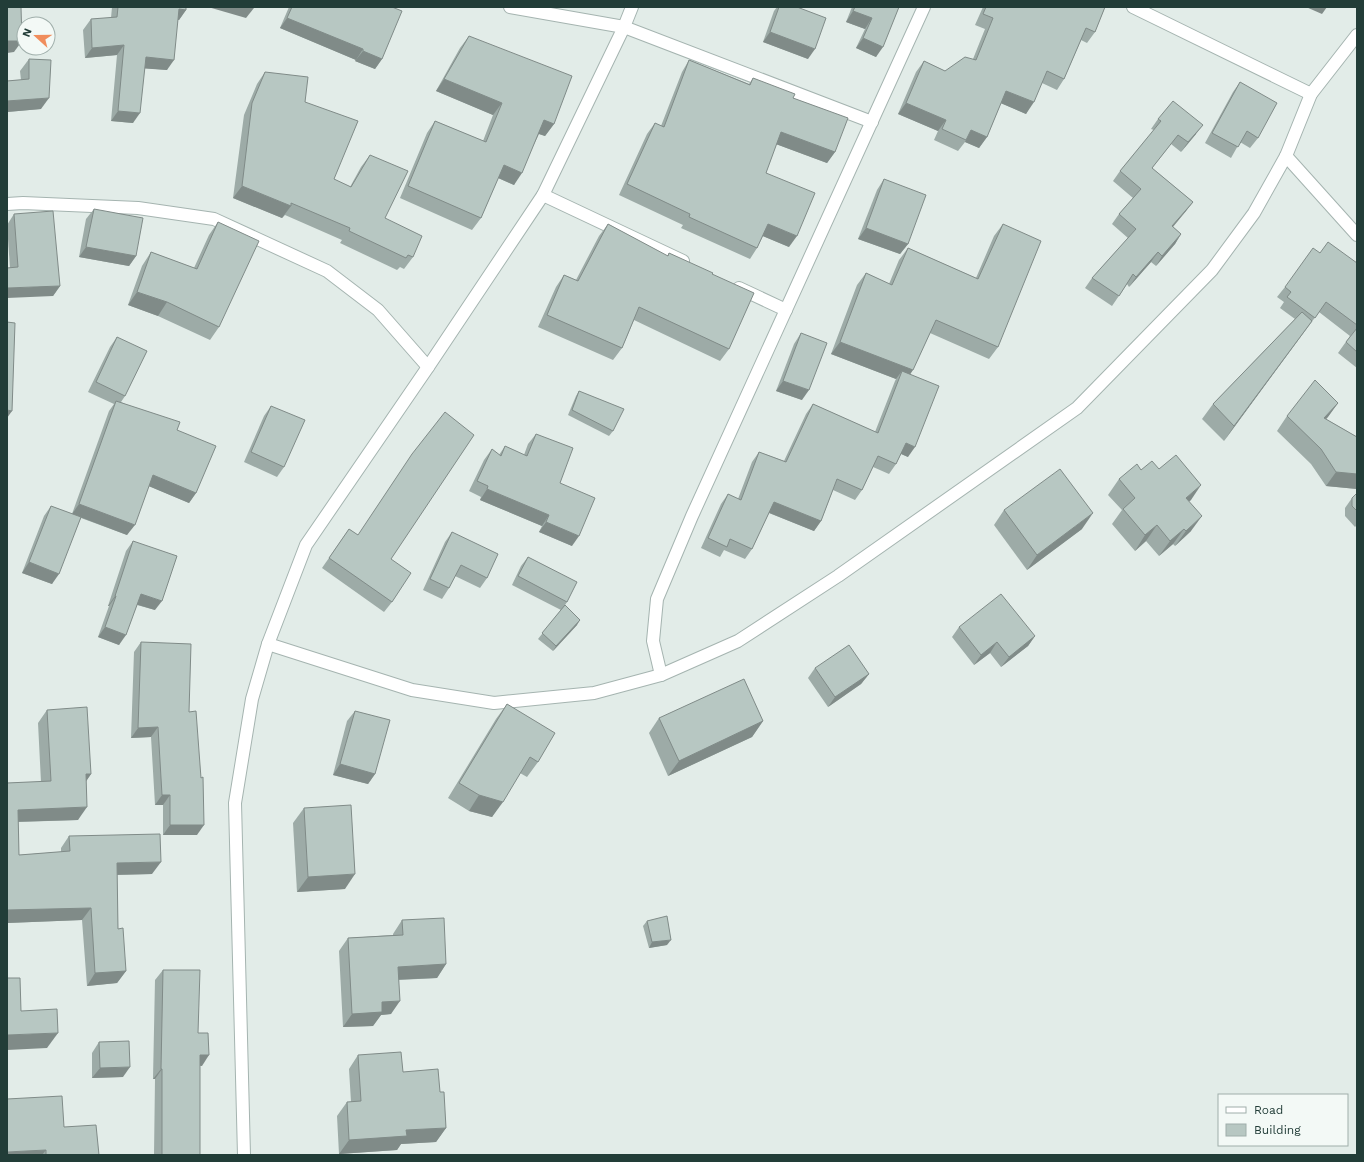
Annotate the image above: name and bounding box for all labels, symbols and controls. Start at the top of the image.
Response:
north arrow [16,16,56,56]
text: N [20,26,35,39]
legend [1218,1094,1348,1146]
text: Road [1254,1103,1283,1117]
text: Building [1254,1123,1301,1137]

